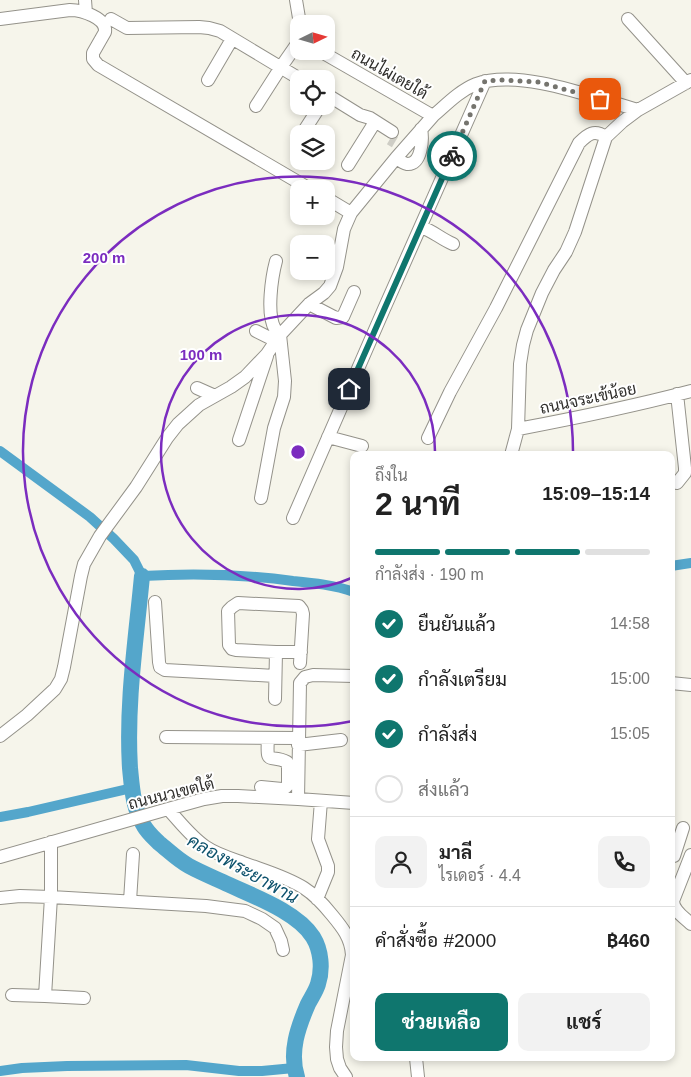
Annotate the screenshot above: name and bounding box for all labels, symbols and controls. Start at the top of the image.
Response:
north arrow [290,15,335,60]
map controls [290,15,335,280]
street label: ถนนไผ่เตยใต้ [348,42,433,103]
button: locate [290,70,335,115]
pin [579,78,621,120]
icon: bag [586,85,614,113]
button: layers [290,125,335,170]
courier [427,131,477,181]
icon: bike [438,142,466,170]
button: + [290,180,335,225]
button: − [290,235,335,280]
text: 200 m [83,249,125,266]
text: 100 m [180,346,222,363]
pin [328,368,370,410]
icon: home [335,375,363,403]
street label: ถนนจระเข้น้อย [538,378,638,417]
centre of rings [289,443,307,461]
text: ถึงใน [375,467,408,484]
text: 15:09–15:14 [542,483,650,504]
text: 2 นาที [375,486,461,522]
text: กำลังส่ง · 190 m [375,566,484,583]
icon: check [375,610,403,638]
text: ยืนยันแล้ว [418,614,496,635]
text: 14:58 [610,615,650,632]
icon: check [375,665,403,693]
text: กำลังเตรียม [418,669,507,690]
text: 15:00 [610,670,650,687]
icon: check [375,720,403,748]
text: กำลังส่ง [418,724,477,745]
text: 15:05 [610,725,650,742]
street label: ถนนนวเขตใต้ [126,771,217,812]
text: ส่งแล้ว [418,779,469,800]
water label: คลองพระยาพาน [184,830,302,908]
button: person [375,836,427,888]
button: phone [598,836,650,888]
text: มาลี [439,842,472,863]
text: ไรเดอร์ · 4.4 [439,867,521,884]
text: คำสั่งซื้อ #2000 [375,930,496,951]
text: ฿460 [607,930,650,951]
button: ช่วยเหลือ [375,993,508,1051]
button: แชร์ [518,993,650,1051]

